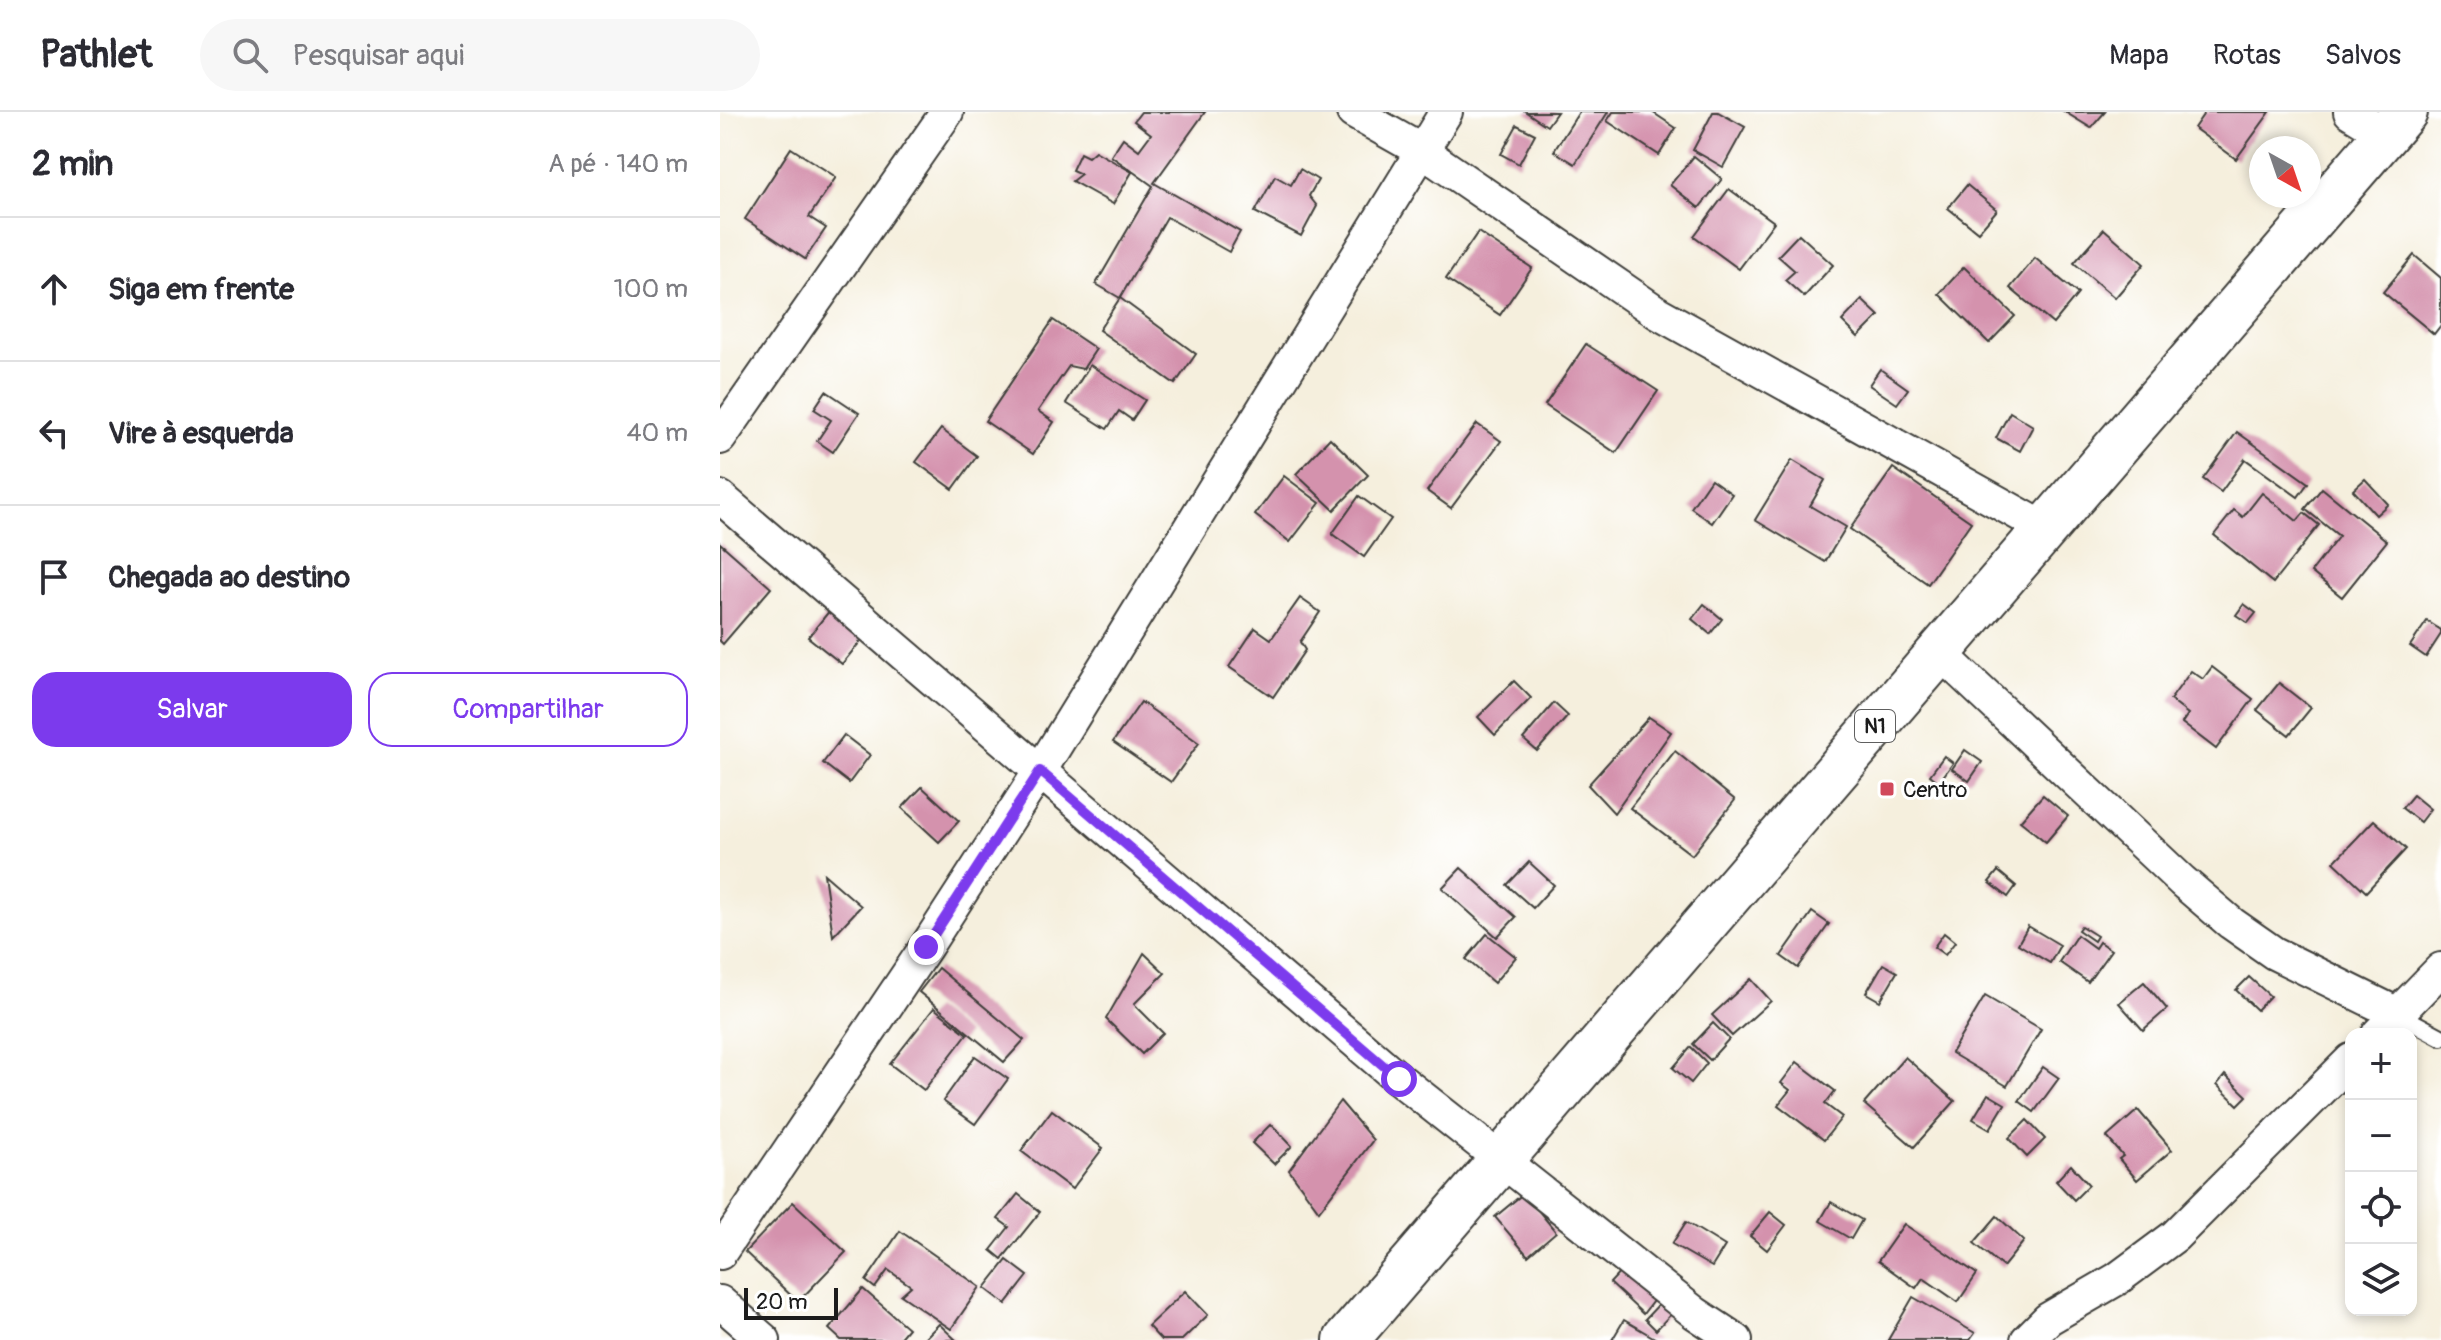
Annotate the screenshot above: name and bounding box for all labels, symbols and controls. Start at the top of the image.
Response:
search box [200,19,760,91]
text: Pathlet [40,31,152,79]
icon: search [228,33,272,77]
text: Pesquisar aqui [292,37,464,74]
text: Mapa [2109,38,2169,73]
text: Rotas [2213,38,2281,73]
text: Salvos [2325,38,2401,73]
north arrow [2249,136,2321,208]
text: 2 min [32,143,114,186]
text: A pé · 140 m [548,148,688,180]
icon: ahead [32,267,76,311]
text: Siga em frente [108,271,294,308]
text: 100 m [614,273,688,305]
icon: left [32,411,76,455]
text: Vire à esquerda [108,415,294,452]
text: 40 m [626,417,688,449]
icon: arrive [32,555,76,599]
text: Chegada ao destino [108,559,350,596]
button: Salvar [32,672,352,747]
button: Compartilhar [368,672,688,747]
road number: N1 [1855,710,1895,742]
place label: Centro [1903,776,1967,804]
marker: Centro [1878,780,1896,798]
route end [908,929,944,965]
map controls [2345,1028,2417,1316]
button: + [2345,1028,2417,1100]
route start [1381,1061,1417,1097]
button: − [2345,1100,2417,1172]
button: locate [2345,1172,2417,1244]
button: layers [2345,1244,2417,1316]
scale bar [744,1284,838,1320]
text: 20 m [756,1288,808,1316]

